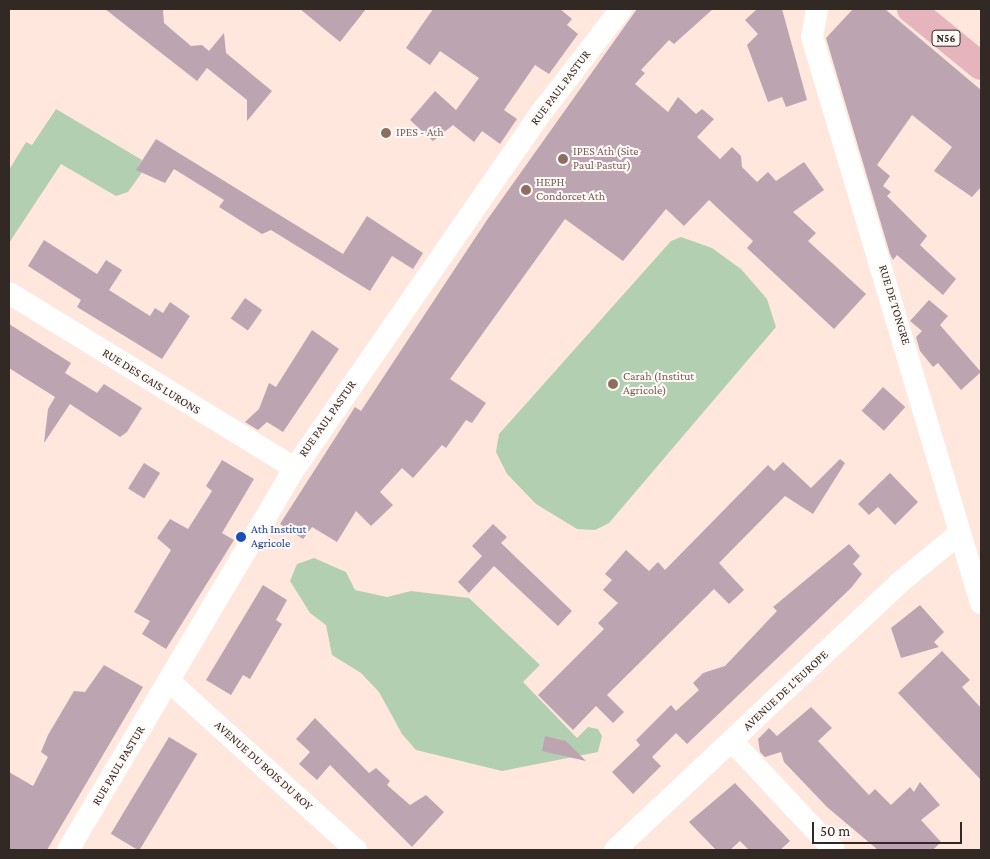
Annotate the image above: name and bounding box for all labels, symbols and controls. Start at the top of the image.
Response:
road number: N56 [931,29,961,46]
street label: RUE PAUL PASTUR [528,48,594,128]
place label: IPES - Ath [396,126,444,140]
marker: IPES - Ath [380,127,392,139]
place label: IPES Ath (Site Paul Pastur) [573,145,639,173]
marker: IPES Ath (Site Paul Pastur) [557,153,569,165]
place label: HEPH Condorcet Ath [536,176,605,204]
marker: HEPH Condorcet Ath [520,184,532,196]
street label: RUE DE TONGRE [875,263,913,347]
street label: RUE DES GAIS LURONS [99,346,203,418]
place label: Carah (Institut Agricole) [623,370,694,398]
street label: RUE PAUL PASTUR [296,378,360,460]
marker: Carah (Institut Agricole) [607,378,619,390]
place label: Ath Institut Agricole [251,523,307,551]
marker: Ath Institut Agricole [235,531,247,543]
street label: AVENUE DE L'EUROPE [740,648,832,734]
street label: AVENUE DU BOIS DU ROY [211,718,315,814]
street label: RUE PAUL PASTUR [90,724,148,808]
scale bar [815,812,965,844]
text: 50 m [820,823,850,839]

